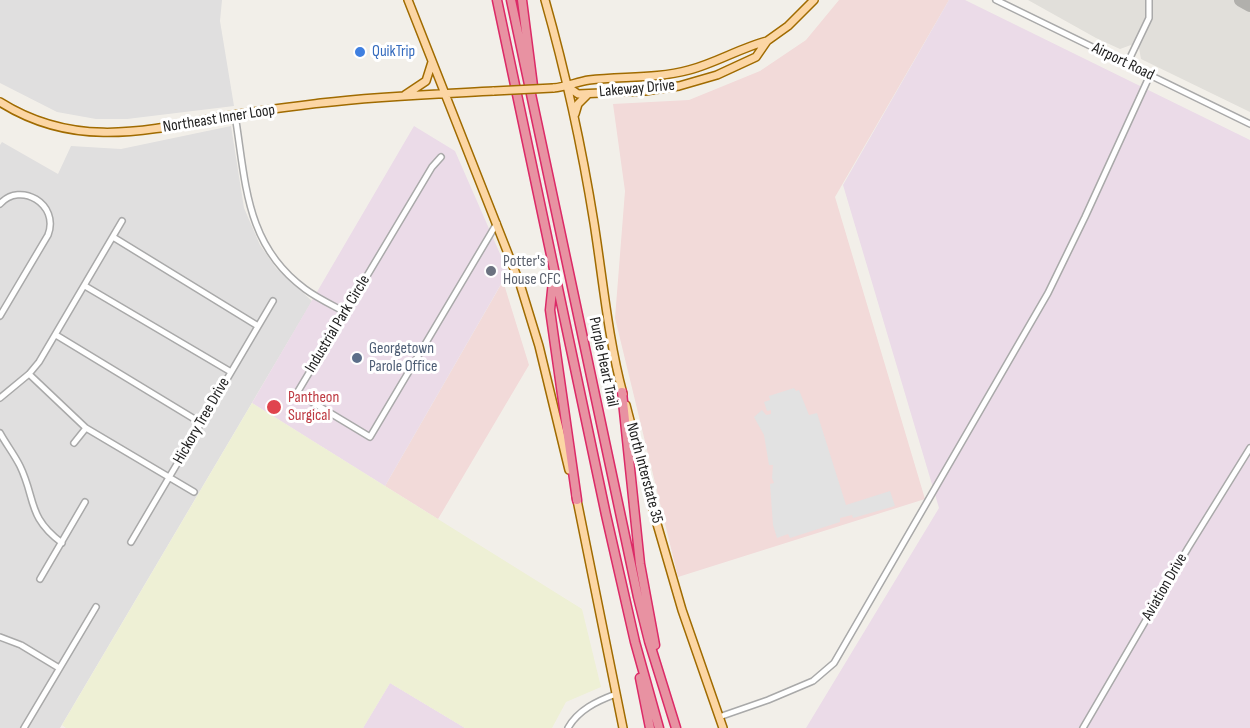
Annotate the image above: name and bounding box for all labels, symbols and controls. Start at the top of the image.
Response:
street label: Airport Road [1089,39,1157,85]
place label: QuikTrip [372,42,415,62]
marker: QuikTrip [353,45,367,59]
street label: Lakeway Drive [598,76,676,102]
street label: Northeast Inner Loop [162,101,276,137]
place label: Potter's House CFC [503,252,561,290]
marker: Potter's House CFC [484,264,498,278]
street label: Industrial Park Circle [301,272,375,376]
street label: Purple Heart Trail [584,315,622,409]
place label: Georgetown Parole Office [369,339,437,377]
marker: Georgetown Parole Office [350,351,364,365]
street label: Hickory Tree Drive [170,374,234,468]
place label: Pantheon Surgical [288,388,339,426]
marker: Pantheon Surgical [265,398,283,416]
street label: North Interstate 35 [621,421,667,525]
street label: Aviation Drive [1138,550,1192,624]

